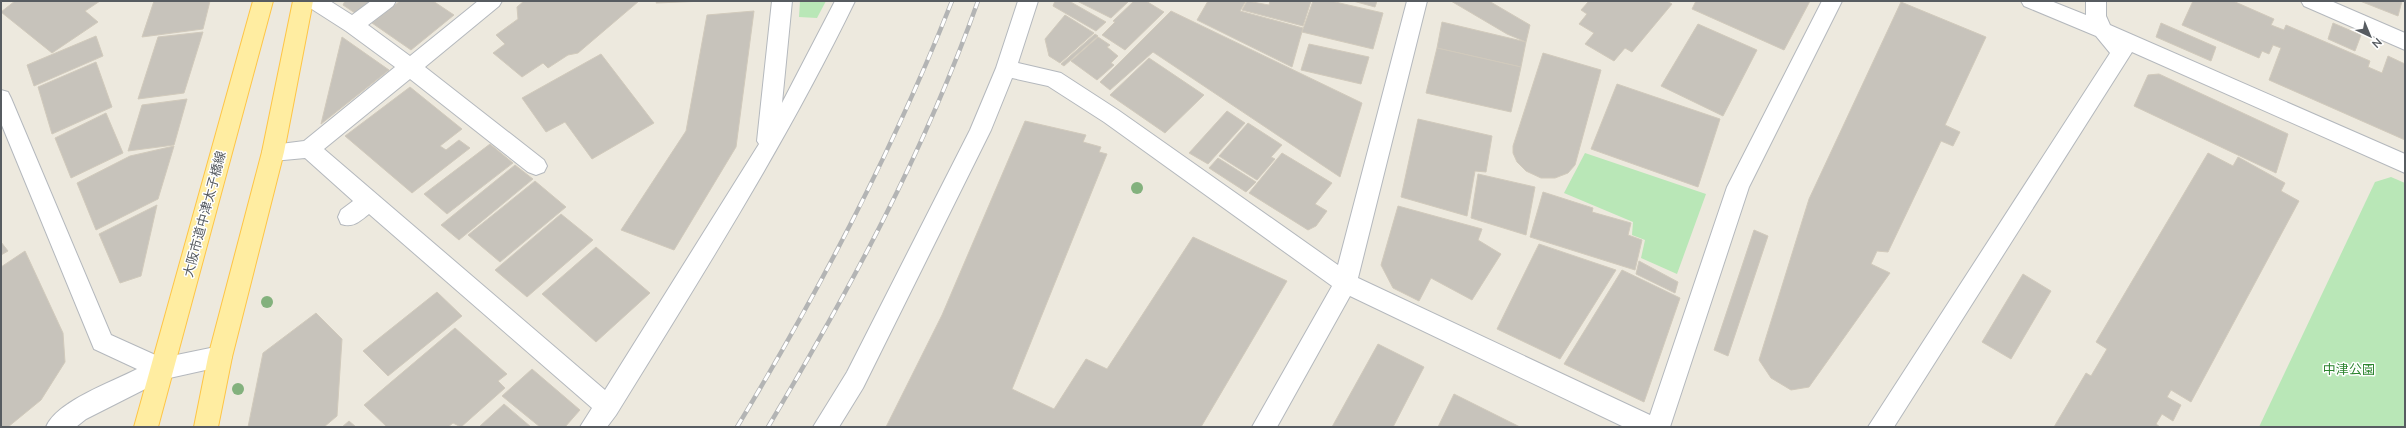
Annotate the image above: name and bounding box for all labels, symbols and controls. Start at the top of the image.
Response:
north arrow [2350,16,2390,56]
text: N [2370,36,2385,51]
street label: 大阪市道中津太子橋線 [179,149,229,279]
park label: 中津公園 [2323,361,2375,377]

